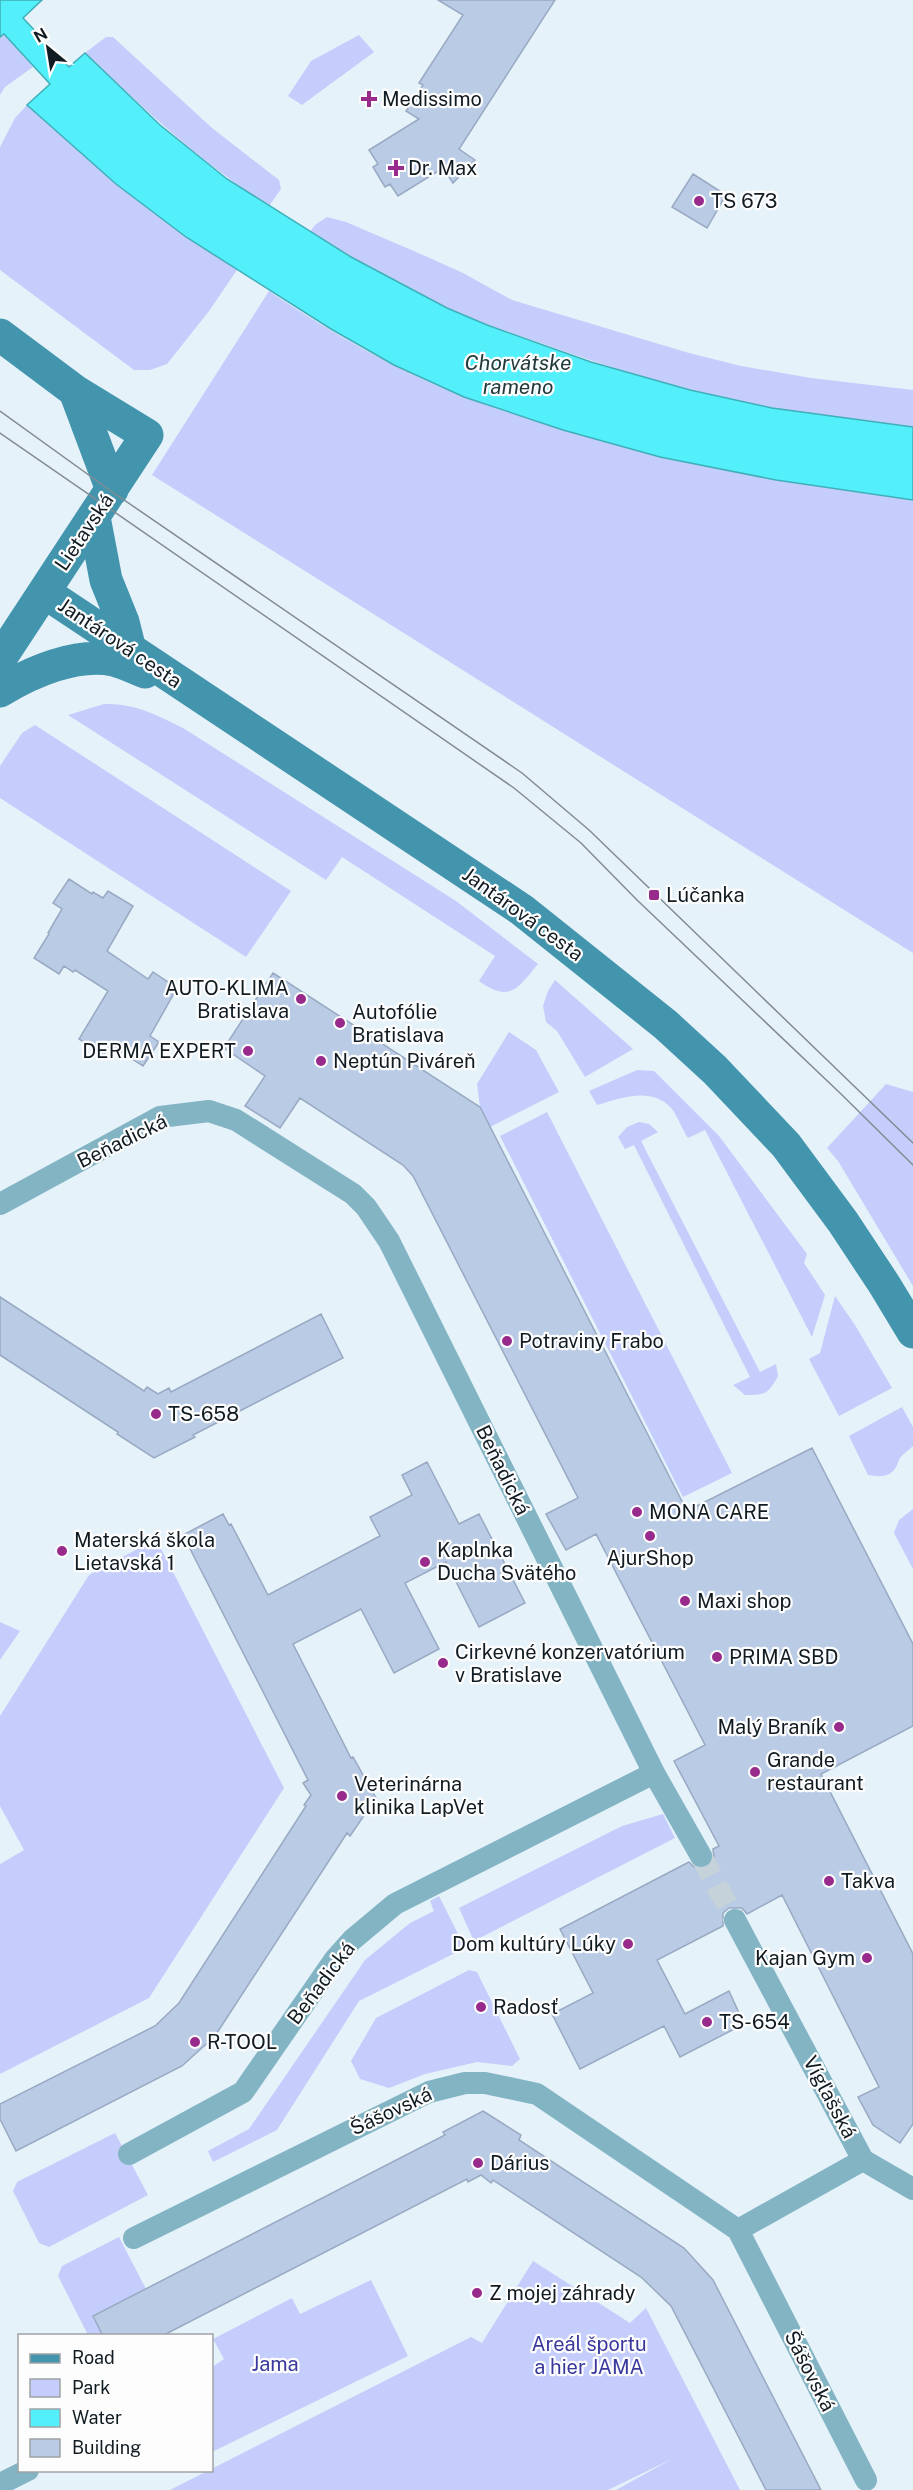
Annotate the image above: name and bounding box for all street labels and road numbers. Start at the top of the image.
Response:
street label: Lietavská [49,489,119,575]
street label: Jantárová cesta [54,593,186,693]
street label: Jantárová cesta [458,862,588,966]
street label: Beňadická [73,1109,171,1173]
street label: Beňadická [471,1421,535,1519]
street label: Beňadická [282,1937,360,2029]
street label: Vígľašská [798,2052,862,2142]
street label: Šášovská [346,2082,436,2140]
street label: Šášovská [779,2327,841,2415]

